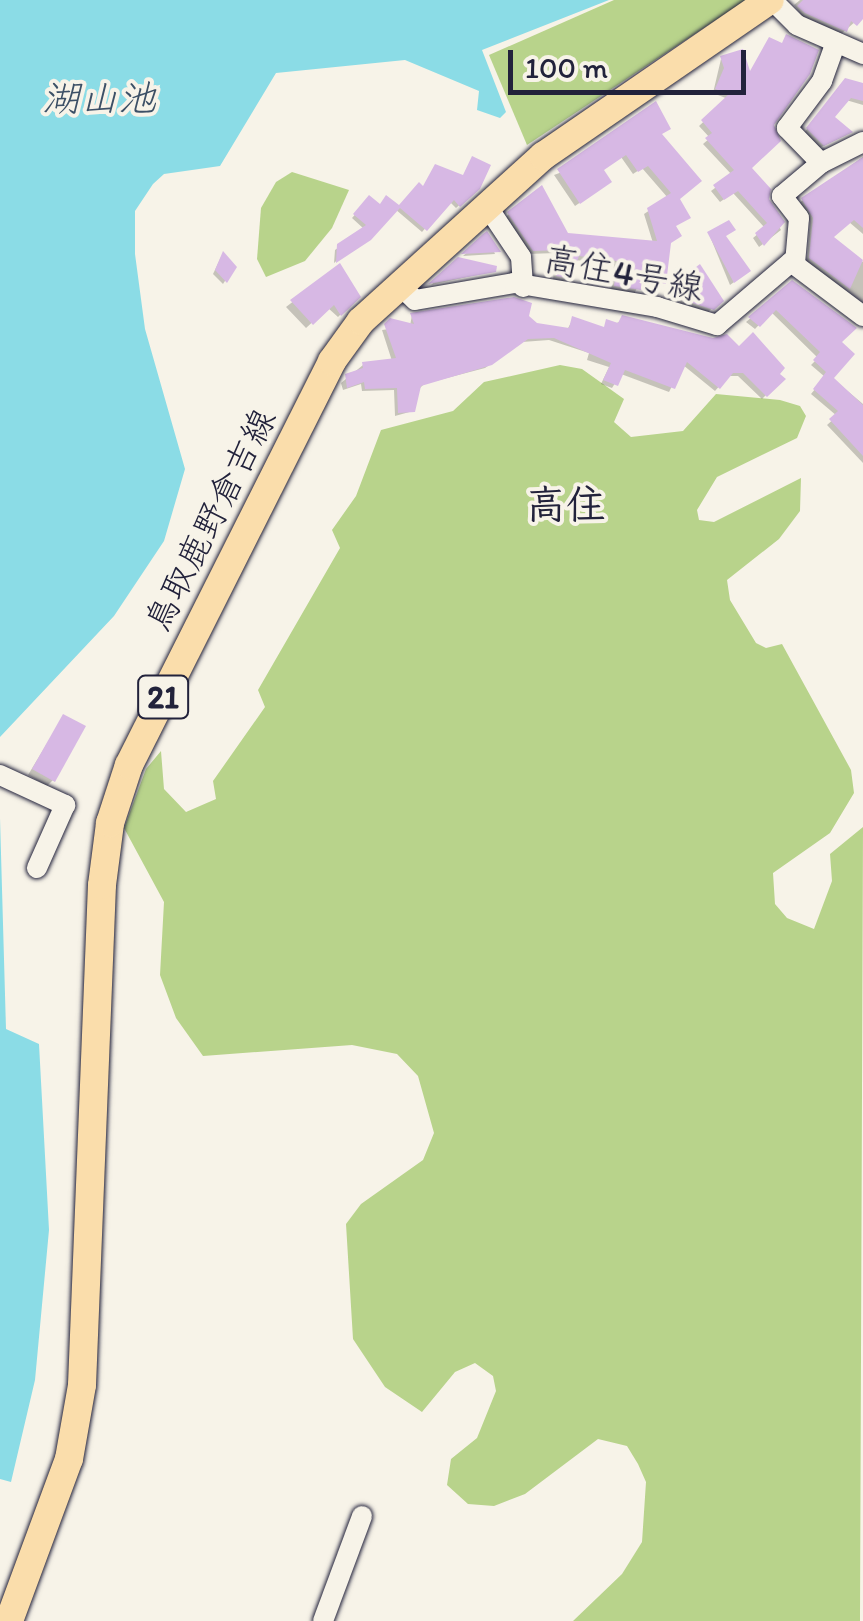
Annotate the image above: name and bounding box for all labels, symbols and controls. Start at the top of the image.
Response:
scale bar [513,30,750,92]
text: 100 m [525,49,608,86]
water label: 湖山池 [42,76,156,122]
street label: 高住4号線 [541,237,707,309]
street label: 鳥取鹿野倉吉線 [136,401,284,639]
district label: 高住 [526,480,606,528]
road number: 21 [136,670,190,724]

